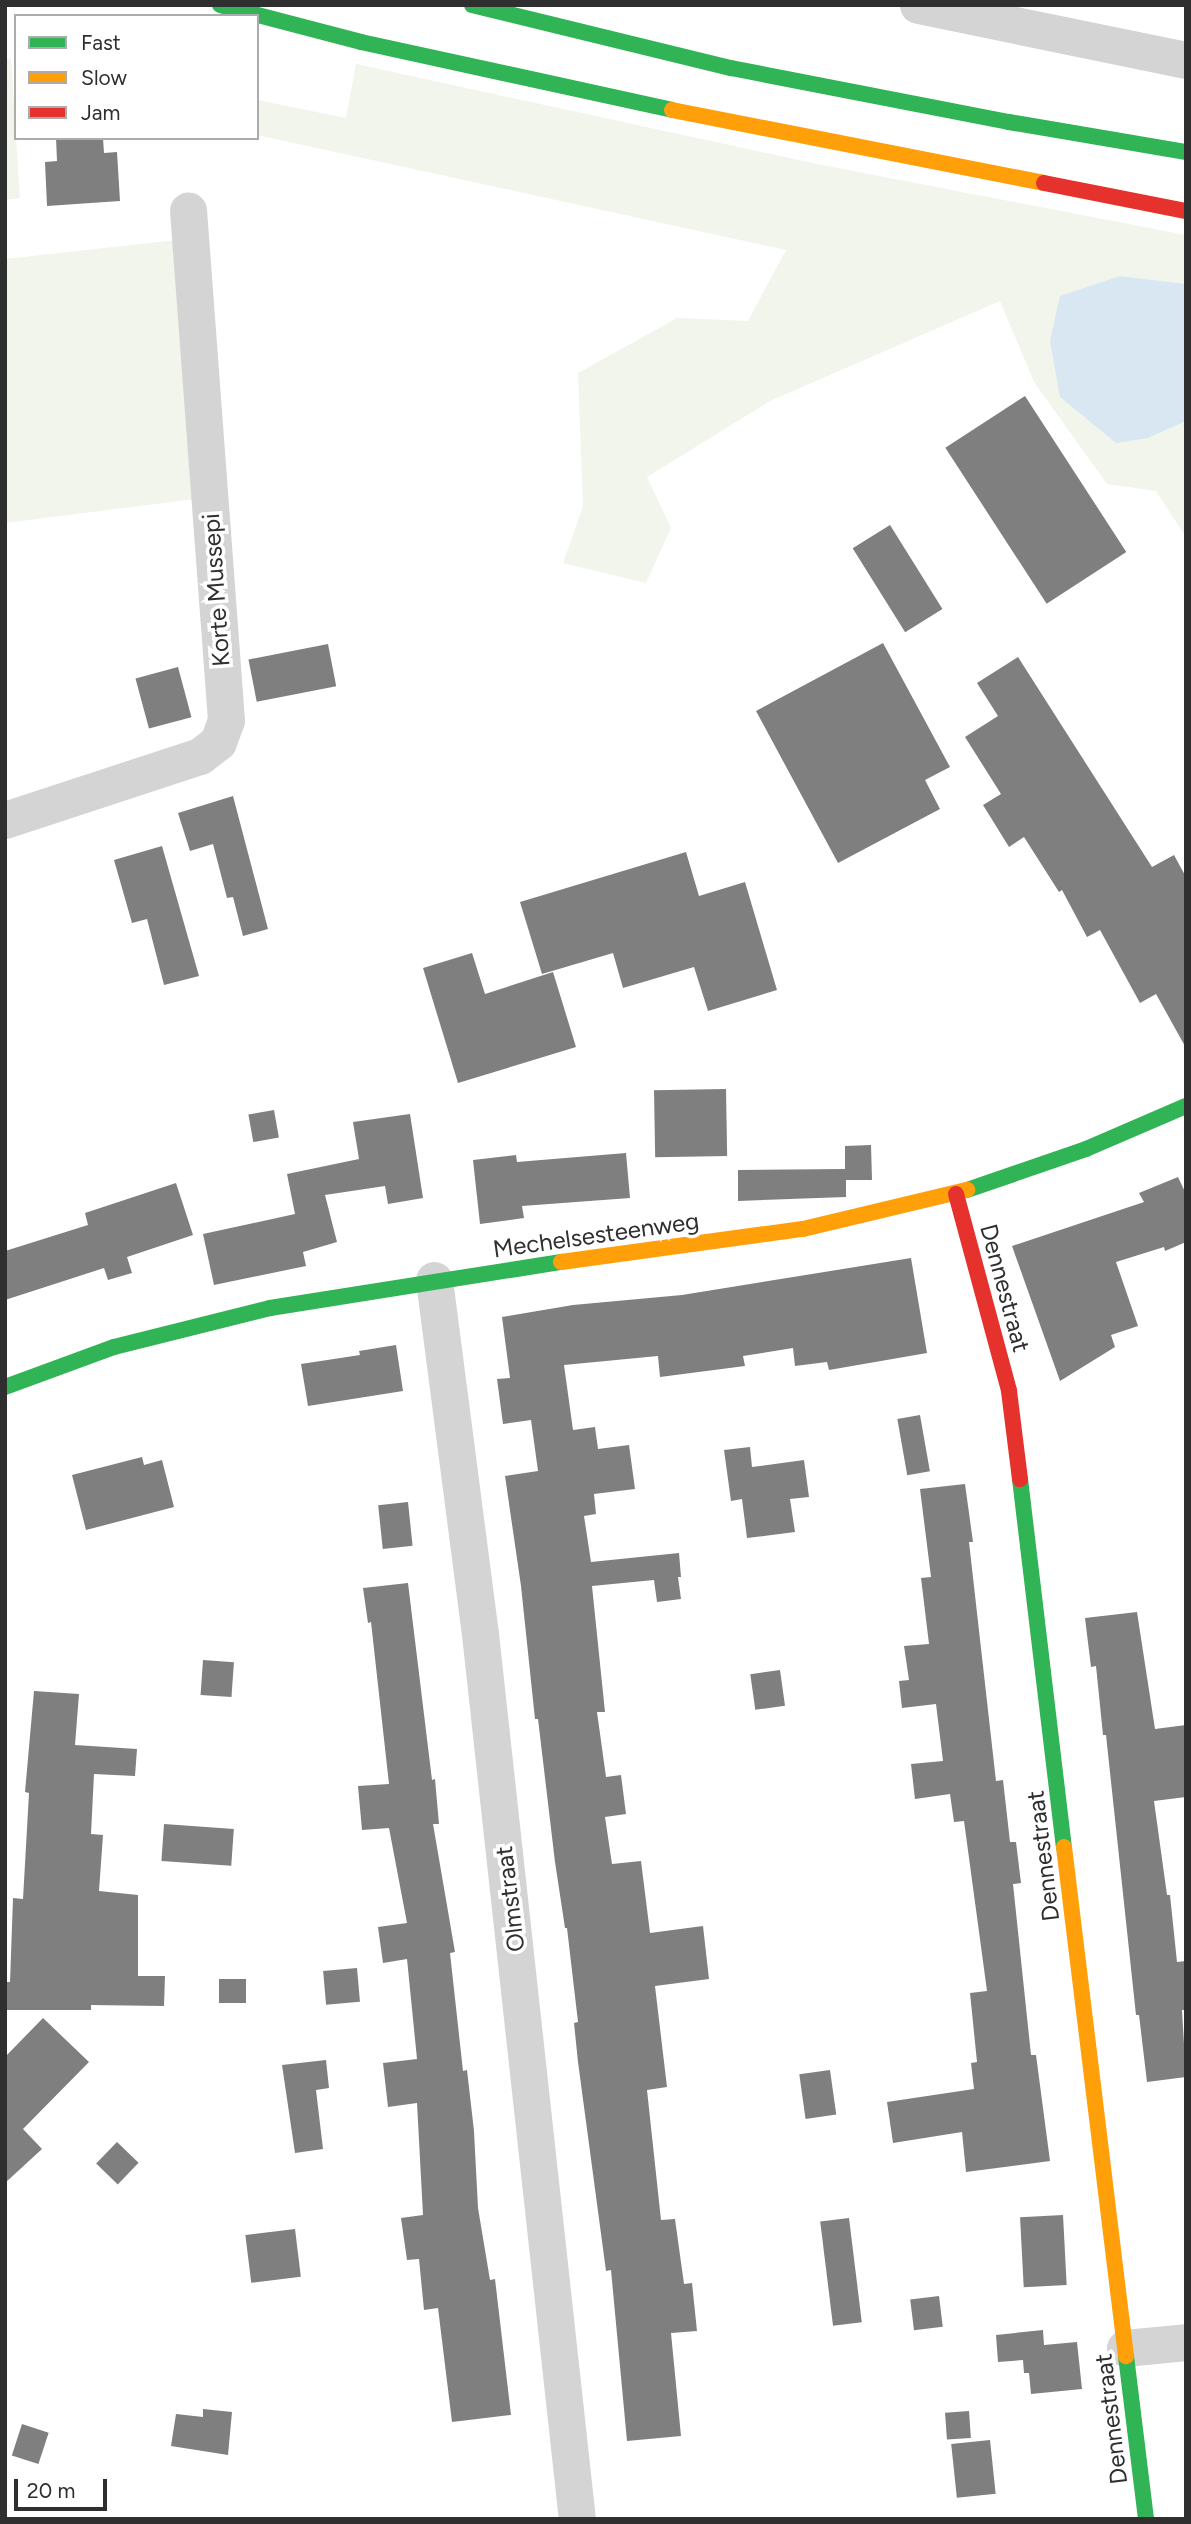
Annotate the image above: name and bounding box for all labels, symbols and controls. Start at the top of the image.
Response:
legend [14,14,259,140]
text: Fast [81,30,121,55]
text: Slow [81,65,127,90]
text: Jam [81,100,120,125]
street label: Korte Mussepi [196,512,236,668]
street label: Mechelsesteenweg [491,1206,701,1264]
street label: Dennestraat [974,1221,1036,1355]
street label: Dennestraat [1021,1789,1065,1923]
street label: Olmstraat [489,1845,531,1953]
street label: Dennestraat [1089,2352,1133,2486]
scale bar [18,2464,110,2508]
text: 20 m [27,2478,75,2503]

